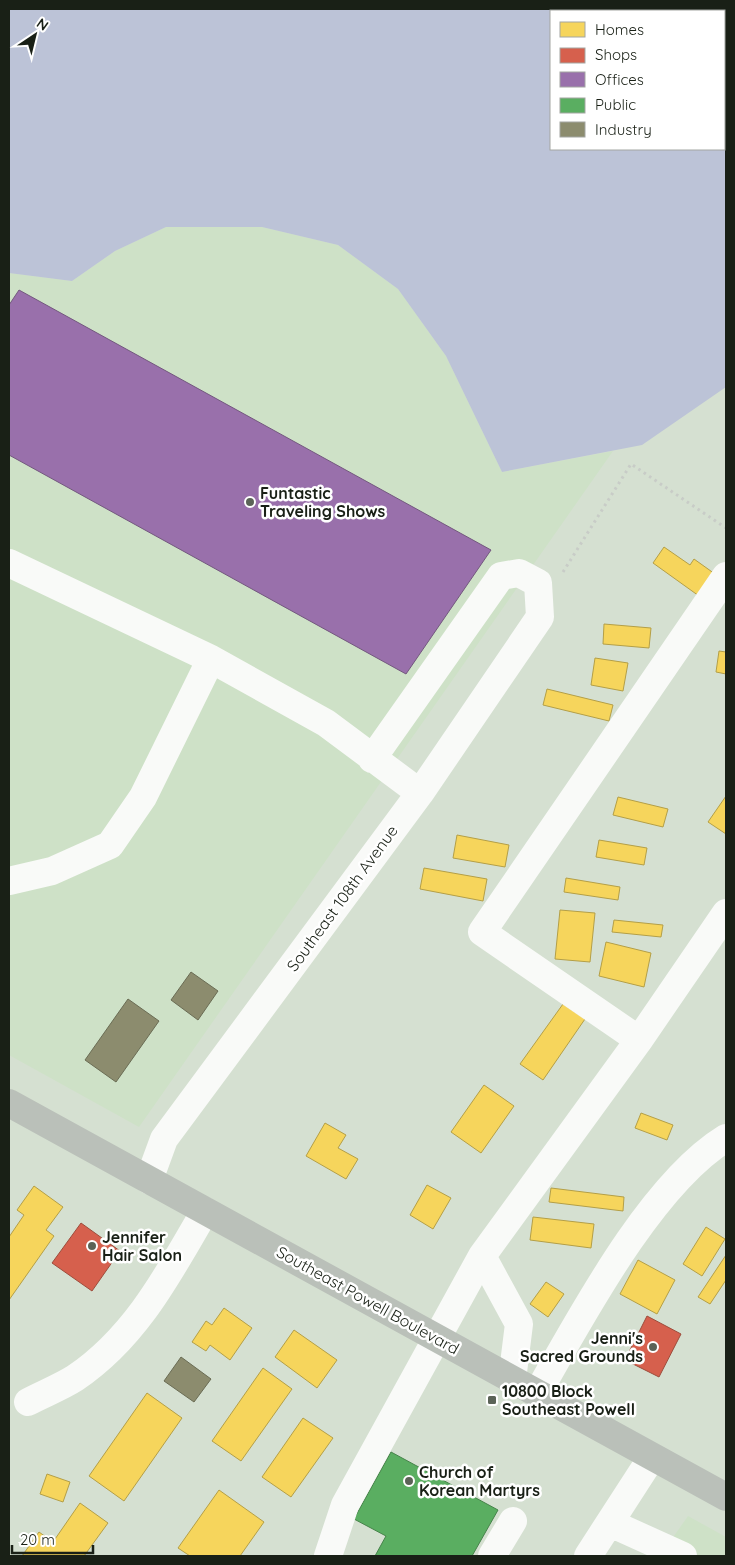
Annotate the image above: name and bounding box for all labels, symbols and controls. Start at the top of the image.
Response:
north arrow [10,10,60,60]
legend [550,10,725,150]
text: N [33,14,52,35]
text: Homes [595,20,644,39]
text: Shops [595,45,637,64]
text: Offices [595,70,644,89]
text: Public [595,95,636,114]
text: Industry [595,120,652,139]
place label: Funtastic Traveling Shows [260,483,385,521]
marker: Funtastic Traveling Shows [244,496,256,508]
street label: Southeast 108th Avenue [282,821,402,975]
place label: Jennifer Hair Salon [102,1227,182,1265]
marker: Jennifer Hair Salon [86,1240,98,1252]
street label: Southeast Powell Boulevard [273,1241,463,1359]
place label: Jenni's Sacred Grounds [520,1328,643,1366]
marker: Jenni's Sacred Grounds [647,1341,659,1353]
place label: 10800 Block Southeast Powell [502,1381,635,1419]
marker: 10800 Block Southeast Powell [486,1394,498,1406]
place label: Church of Korean Martyrs [419,1462,540,1500]
marker: Church of Korean Martyrs [403,1475,415,1487]
scale bar [12,1522,94,1554]
text: 20 m [20,1530,55,1549]

